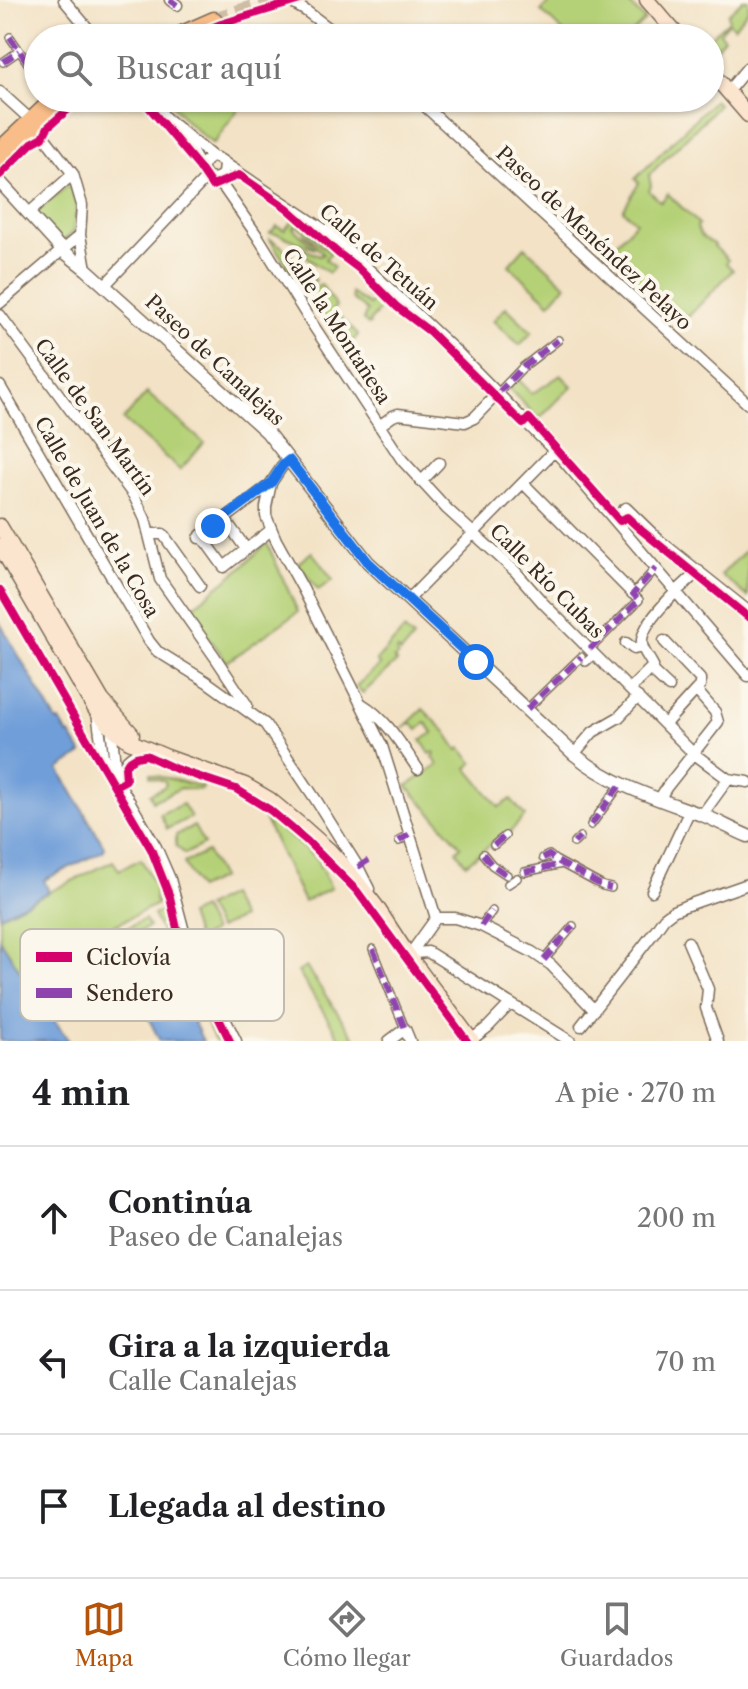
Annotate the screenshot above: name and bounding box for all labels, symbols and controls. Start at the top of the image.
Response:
search box [24,24,724,112]
icon: search [52,46,96,90]
text: Buscar aquí [116,50,282,87]
street label: Paseo de Menéndez Pelayo [491,141,697,335]
street label: Calle de Tetuán [315,199,444,315]
street label: Calle la Montañesa [278,244,397,409]
street label: Paseo de Canalejas [141,290,289,430]
street label: Calle de San Martín [30,334,160,501]
street label: Calle de Juan de la Cosa [30,412,165,622]
route end [195,508,231,544]
street label: Calle Río Cubas [485,519,609,643]
route start [458,644,494,680]
legend [20,929,284,1021]
text: Ciclovía [86,944,171,971]
text: Sendero [86,980,173,1007]
text: 4 min [32,1072,130,1114]
text: A pie · 270 m [556,1077,716,1109]
text: Continúa [108,1184,252,1221]
icon: ahead [32,1196,76,1240]
text: 200 m [637,1202,716,1234]
text: Paseo de Canalejas [108,1221,343,1253]
text: Gira a la izquierda [108,1328,390,1365]
icon: left [32,1340,76,1384]
text: 70 m [656,1346,716,1378]
text: Calle Canalejas [108,1365,297,1397]
icon: arrive [32,1484,76,1528]
text: Llegada al destino [108,1488,386,1525]
tab: Mapa [75,1597,133,1672]
tab: Cómo llegar [283,1597,411,1672]
tab: Guardados [560,1597,673,1672]

